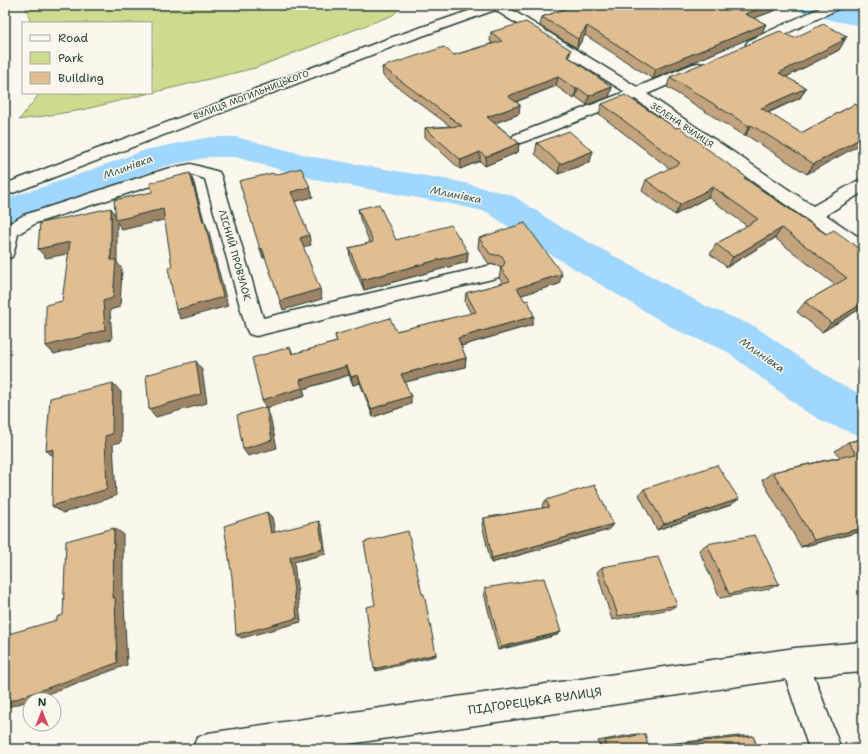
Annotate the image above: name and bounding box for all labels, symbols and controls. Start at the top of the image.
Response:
legend [22,22,152,94]
text: Road [58,30,89,46]
text: Park [58,50,84,66]
street label: ВУЛИЦЯ МОГИЛЬНИЦЬКОГО [191,67,311,123]
text: Building [58,70,104,86]
street label: ЗЕЛЕНА ВУЛИЦЯ [648,99,716,151]
water label: Млинівка [101,151,155,183]
water label: Млинівка [429,183,483,207]
street label: ЛІСНИЙ ПРОВУЛОК [216,208,254,303]
water label: Млинівка [736,334,788,376]
street label: ПІДГОРЕЦЬКА ВУЛИЦЯ [467,684,603,718]
north arrow [22,692,62,732]
text: N [38,695,47,710]

